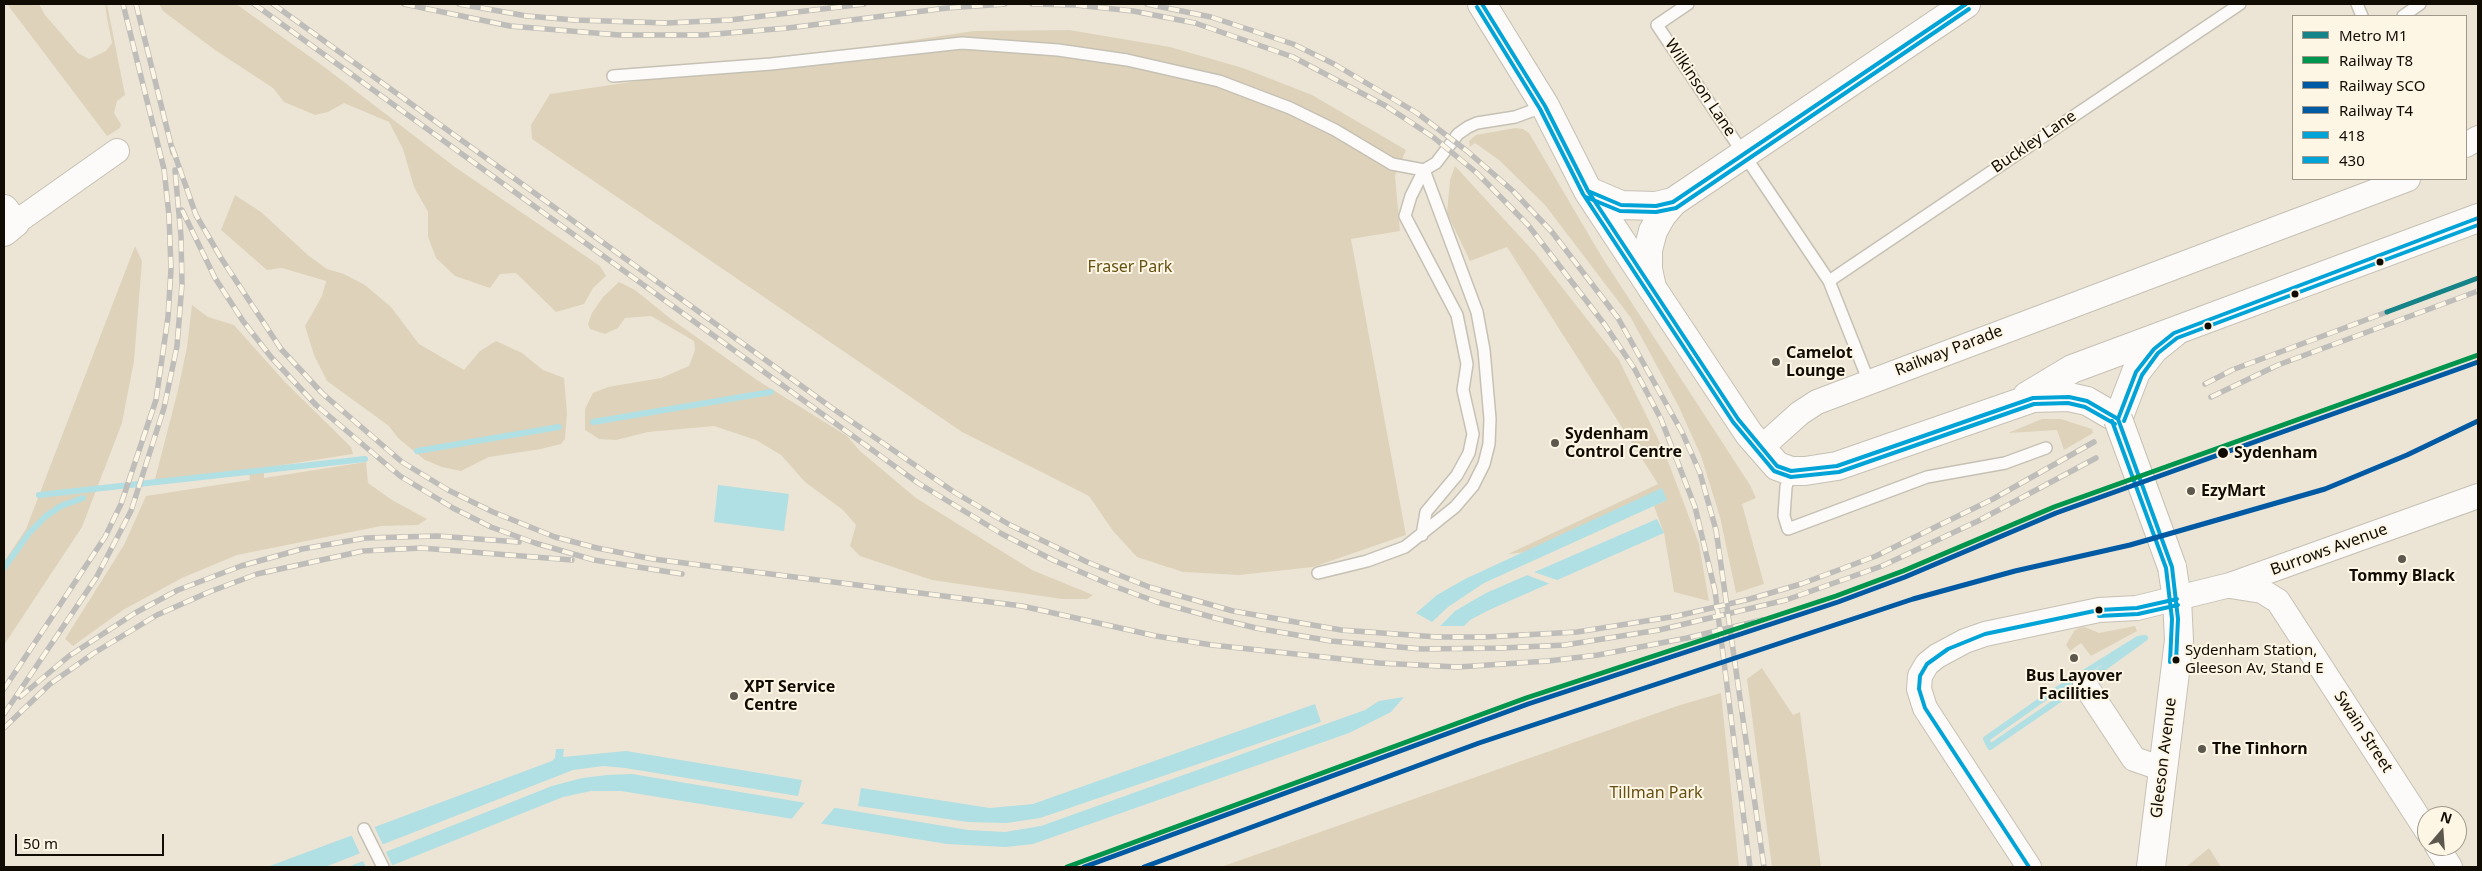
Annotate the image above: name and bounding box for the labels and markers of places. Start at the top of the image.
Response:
unlabelled marker [2375,257,2385,267]
unlabelled marker [2290,289,2300,299]
unlabelled marker [2203,321,2213,331]
place label: Camelot Lounge [1786,343,1853,381]
marker: Camelot Lounge [1770,356,1782,368]
place label: Sydenham Control Centre [1565,424,1682,462]
marker: Sydenham Control Centre [1549,437,1561,449]
place label: Sydenham [2234,443,2318,463]
marker: Sydenham [2216,446,2230,460]
place label: EzyMart [2201,481,2266,501]
marker: EzyMart [2185,485,2197,497]
marker: Tommy Black [2396,553,2408,565]
place label: Tommy Black [2349,566,2455,586]
unlabelled marker [2094,605,2104,615]
place label: Sydenham Station, Gleeson Av, Stand E [2185,642,2323,677]
marker: Bus Layover Facilities [2068,652,2080,664]
marker: Sydenham Station, Gleeson Av, Stand E [2171,655,2181,665]
place label: Bus Layover Facilities [2026,666,2122,704]
place label: XPT Service Centre [744,677,835,715]
marker: XPT Service Centre [728,690,740,702]
place label: The Tinhorn [2212,739,2308,759]
marker: The Tinhorn [2196,743,2208,755]

